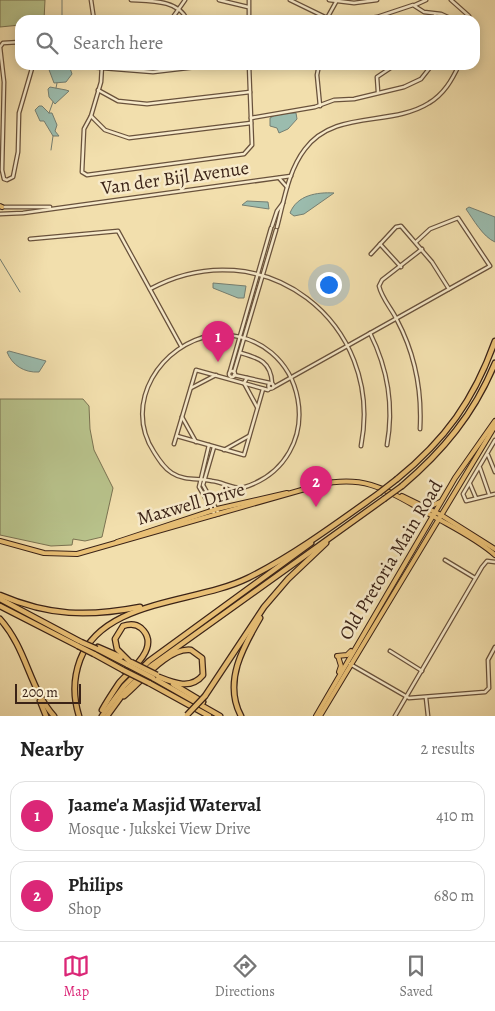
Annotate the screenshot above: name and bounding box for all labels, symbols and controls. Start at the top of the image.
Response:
search box [15,15,480,70]
icon: search [33,29,61,57]
text: Search here [73,30,163,56]
street label: Van der Bijl Avenue [98,155,251,201]
your location [316,272,342,298]
pin: 1 [202,321,234,362]
pin: 2 [300,466,332,507]
street label: Old Pretoria Main Road [333,474,450,645]
street label: Maxwell Drive [134,476,248,532]
scale bar [15,681,81,704]
text: 200 m [22,683,58,702]
text: Nearby [20,735,83,763]
text: 2 results [420,738,475,760]
text: Jaame'a Masjid Waterval [68,792,261,818]
text: 1 [34,805,40,827]
text: 410 m [436,805,474,827]
text: Mosque · Jukskei View Drive [68,818,251,840]
text: Philips [68,872,123,898]
text: 2 [33,885,41,907]
text: 680 m [434,885,474,907]
text: Shop [68,898,101,920]
tab: Map [62,952,90,1001]
tab: Directions [215,952,275,1001]
tab: Saved [400,952,433,1001]

